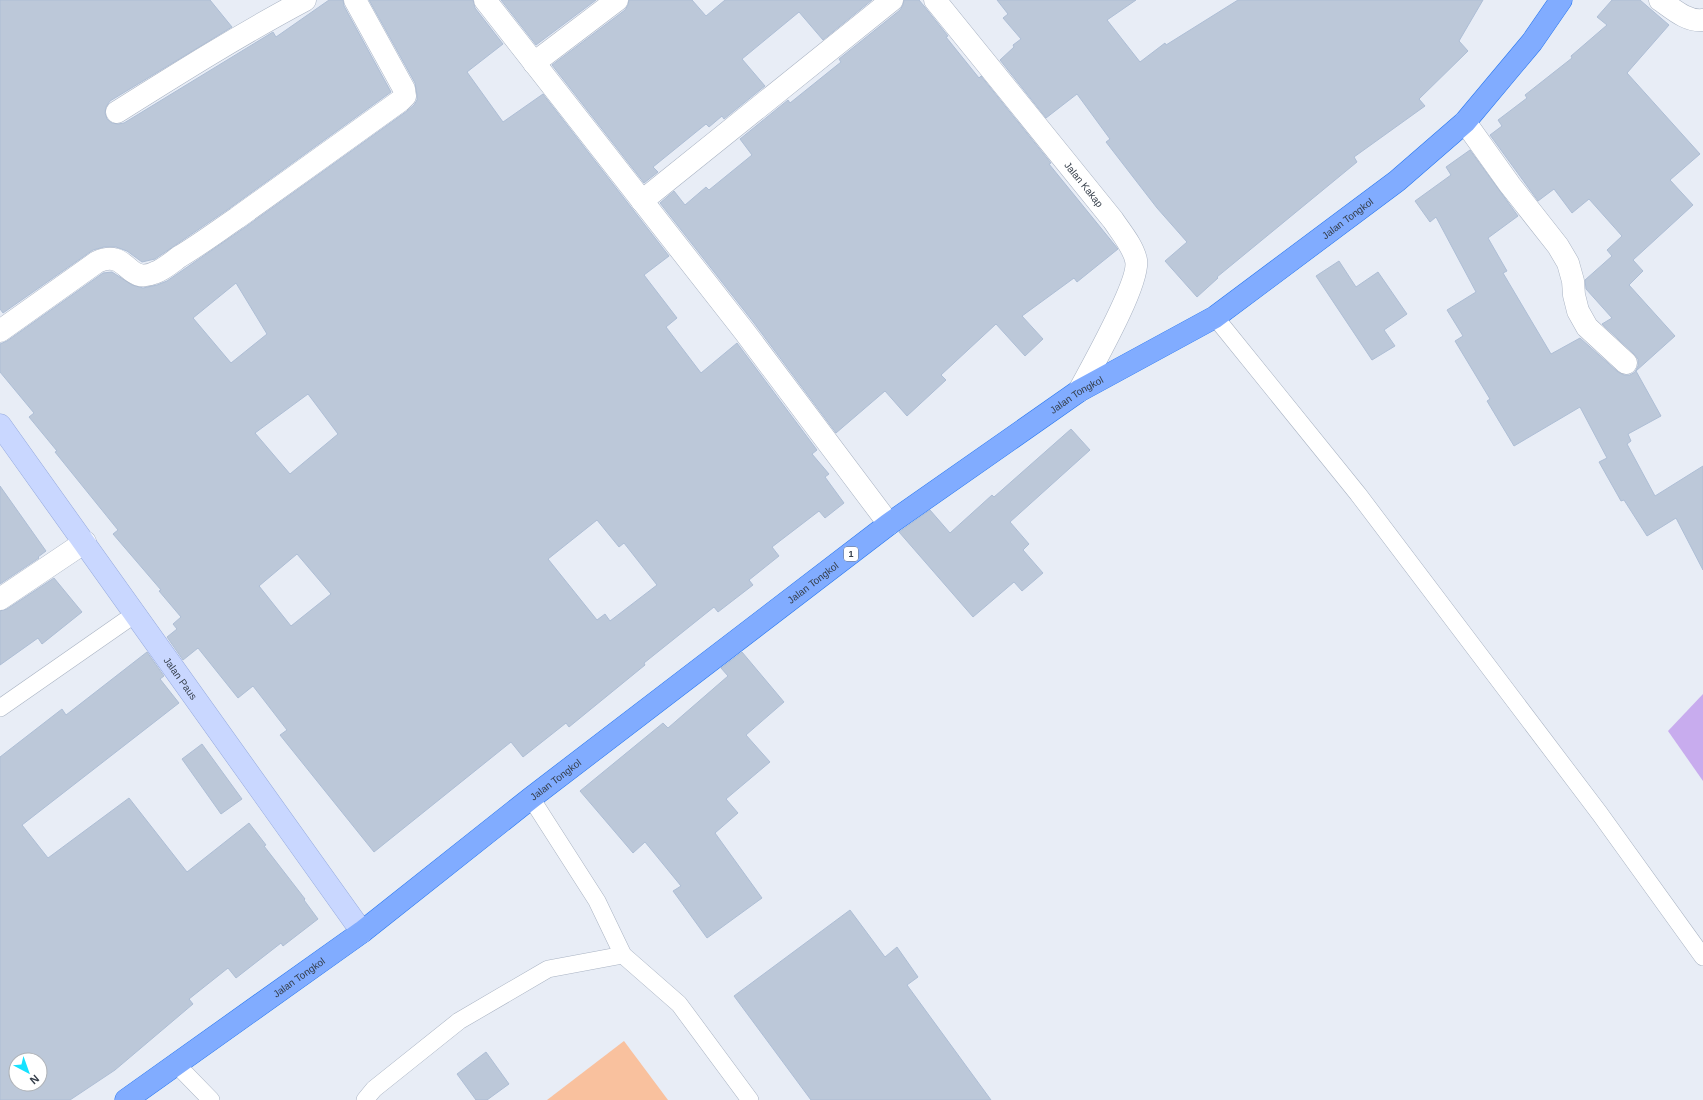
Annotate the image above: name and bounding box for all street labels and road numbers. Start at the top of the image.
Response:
street label: Jalan Kakap [1062,159,1106,209]
street label: Jalan Tongkol [1319,196,1375,241]
street label: Jalan Tongkol [1047,374,1105,415]
road number: 1 [844,547,858,561]
street label: Jalan Tongkol [785,560,840,605]
street label: Jalan Paus [162,655,200,701]
street label: Jalan Tongkol [528,756,583,802]
street label: Jalan Tongkol [271,955,327,999]

